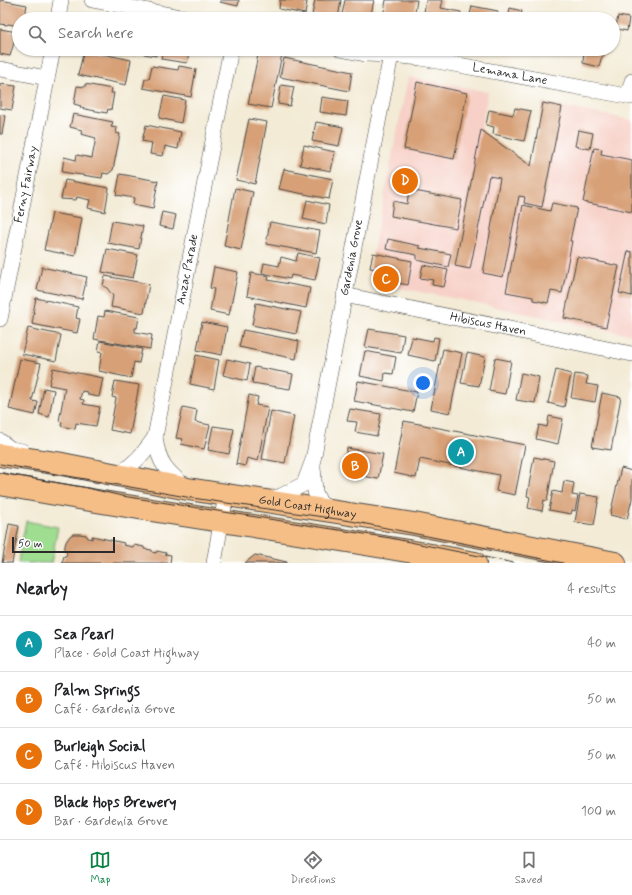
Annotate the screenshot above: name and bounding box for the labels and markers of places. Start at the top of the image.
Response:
pin: D [392,166,418,196]
pin: C [373,264,399,294]
pin: A [448,437,474,467]
pin: B [342,451,368,481]

